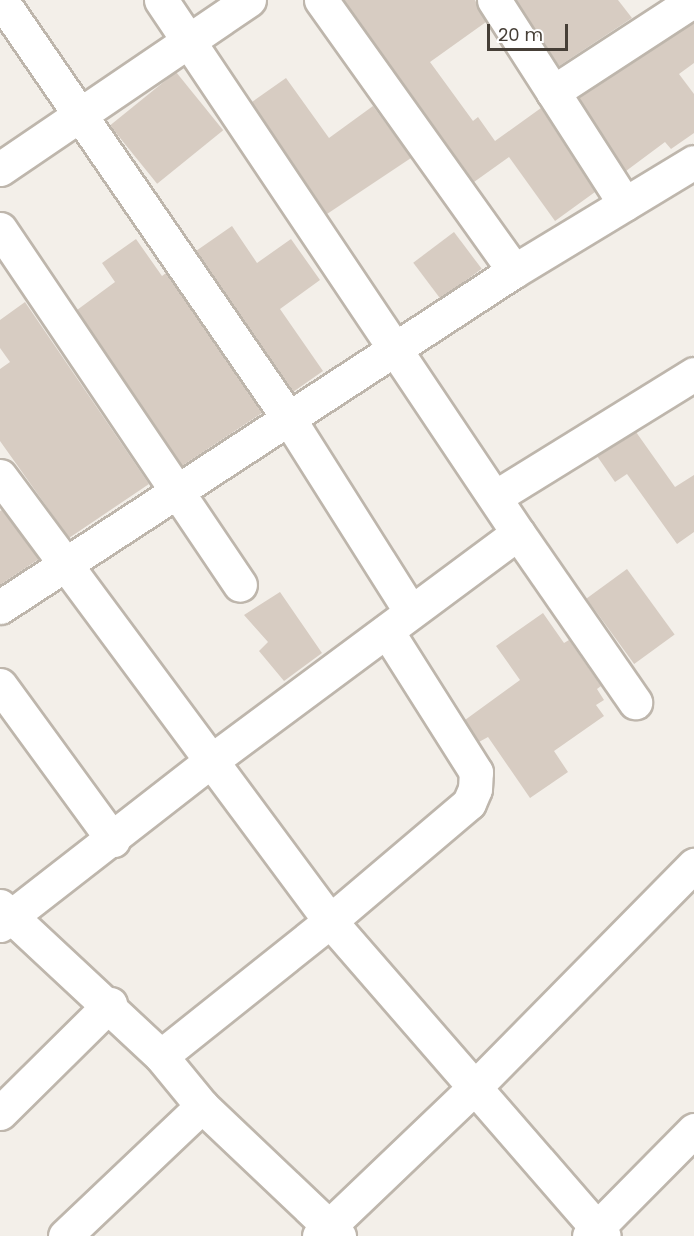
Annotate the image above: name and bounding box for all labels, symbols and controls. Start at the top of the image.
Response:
scale bar [490,12,571,50]
text: 20 m [498,22,543,47]

